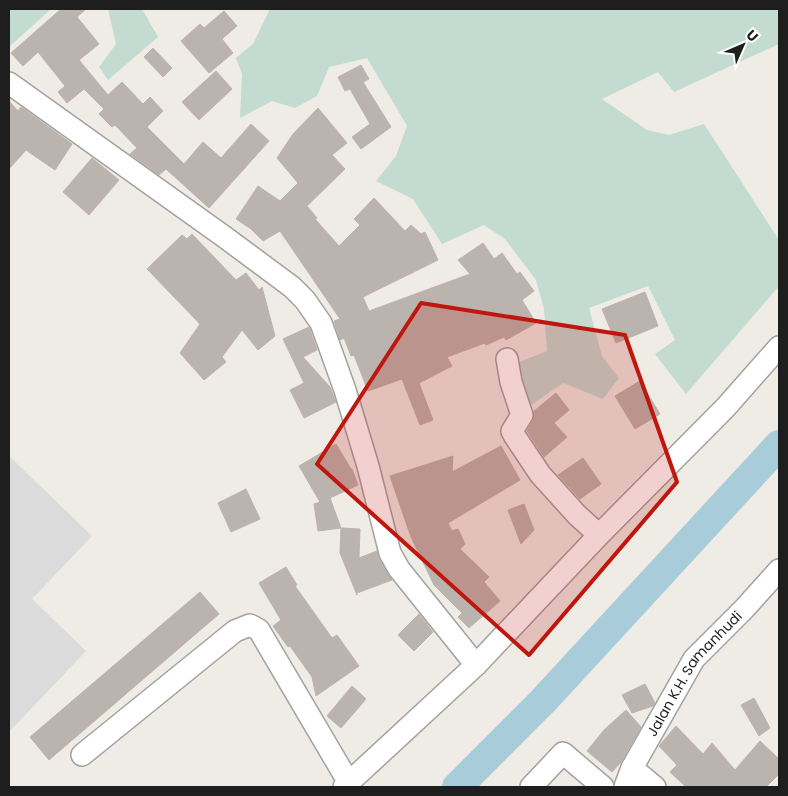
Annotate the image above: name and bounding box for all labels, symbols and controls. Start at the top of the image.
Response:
north arrow [718,20,768,70]
text: U [742,25,763,46]
street label: Jalan K.H. Samanhudi [642,607,746,740]

